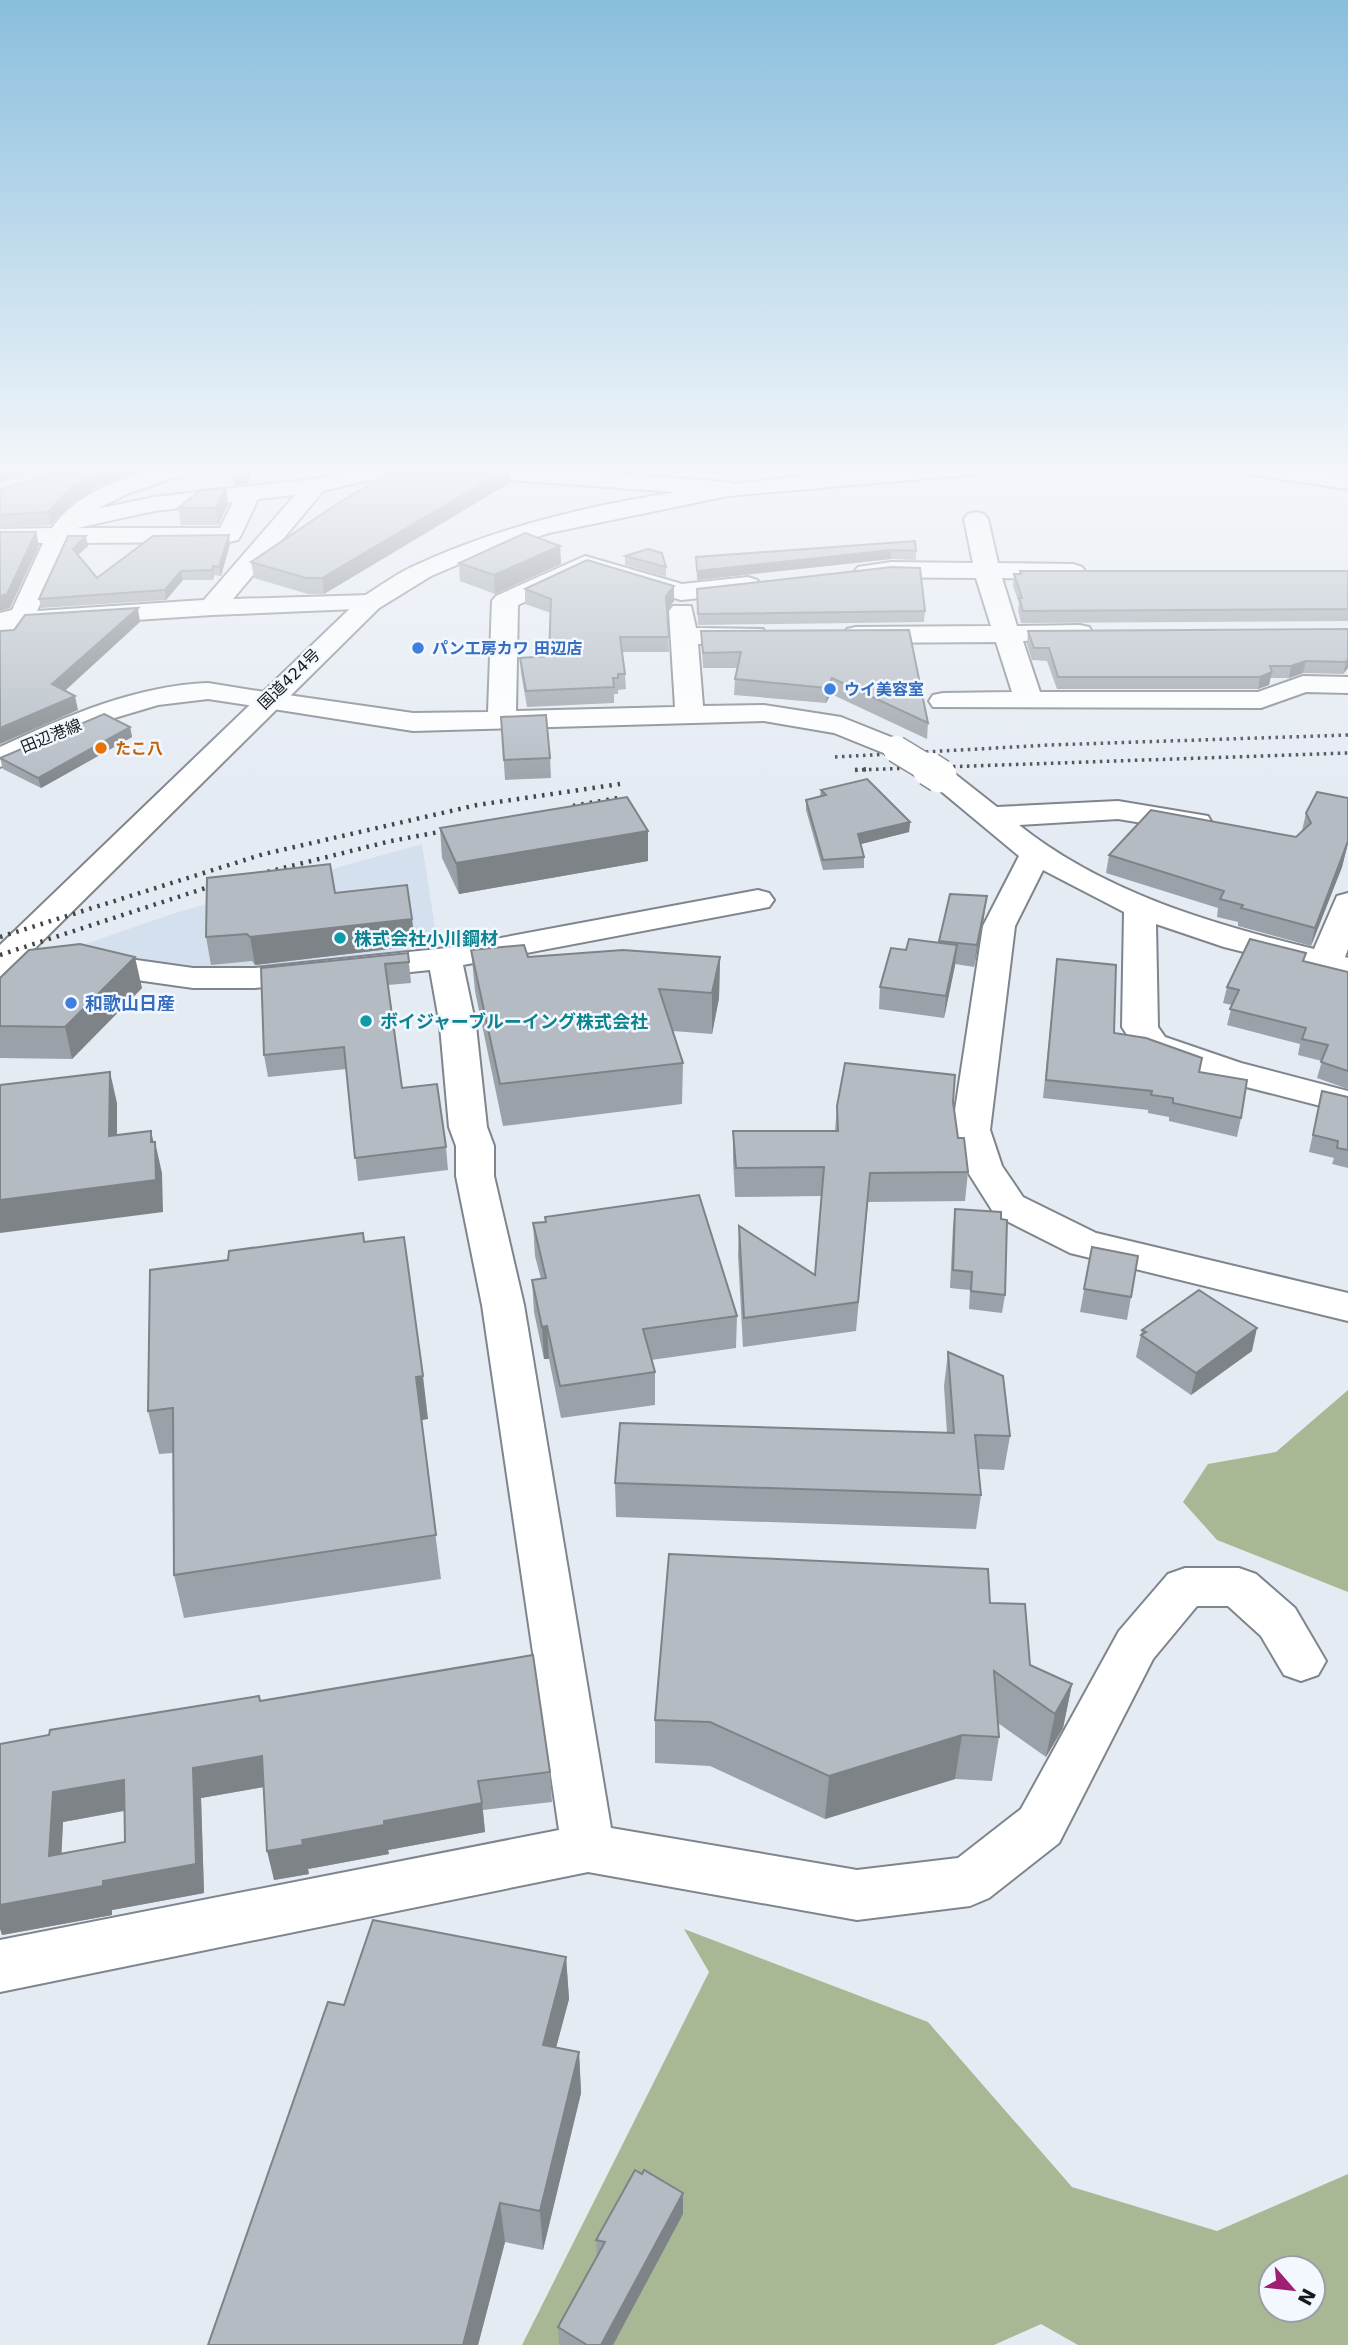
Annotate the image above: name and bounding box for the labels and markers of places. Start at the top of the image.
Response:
place label: パン工房カワ 田辺店 [432,639,582,658]
marker: パン工房カワ 田辺店 [410,640,426,656]
place label: ウイ美容室 [844,680,924,699]
marker: ウイ美容室 [822,681,838,697]
place label: たこ八 [115,739,163,758]
marker: たこ八 [93,740,109,756]
place label: 株式会社小川鋼材 [354,928,498,949]
marker: 株式会社小川鋼材 [332,930,348,946]
place label: 和歌山日産 [85,993,175,1014]
marker: 和歌山日産 [63,995,79,1011]
place label: ボイジャーブルーイング株式会社 [380,1011,648,1032]
marker: ボイジャーブルーイング株式会社 [358,1013,374,1029]

